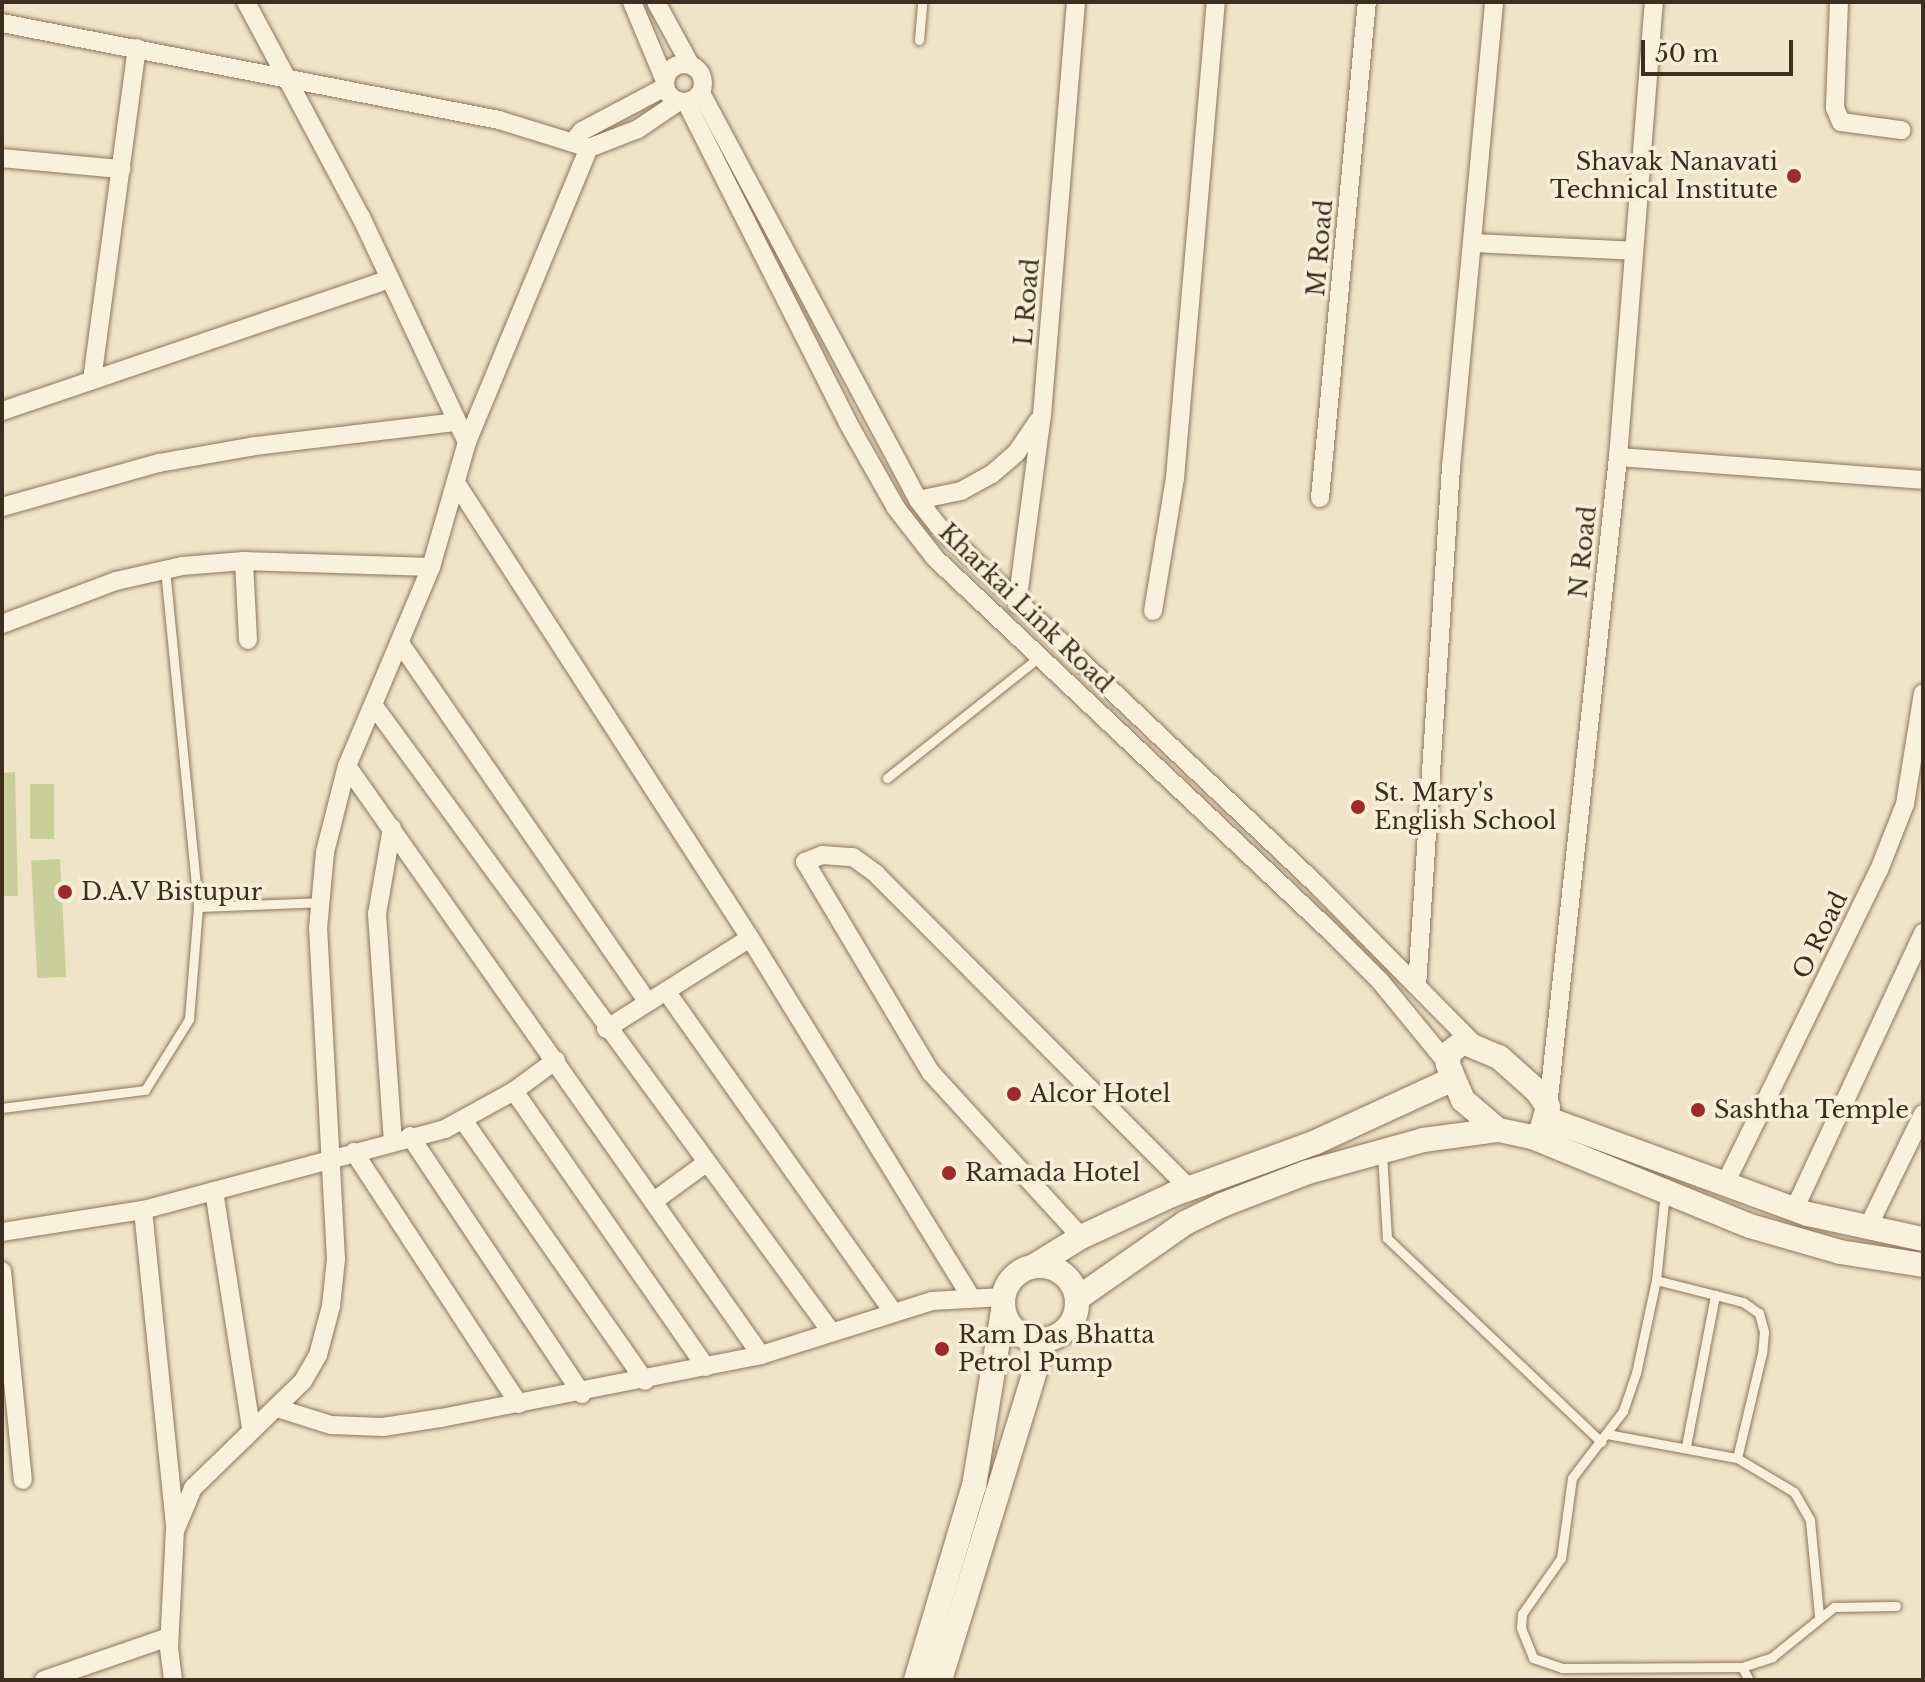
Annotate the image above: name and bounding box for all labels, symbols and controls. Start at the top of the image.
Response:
scale bar [1645,24,1797,74]
text: 50 m [1655,39,1718,68]
place label: Shavak Nanavati Technical Institute [1550,148,1778,204]
marker: Shavak Nanavati Technical Institute [1785,167,1803,185]
street label: M Road [1301,198,1339,298]
street label: L Road [1009,257,1045,347]
street label: N Road [1564,505,1602,599]
street label: Kharkai Link Road [933,517,1119,699]
place label: St. Mary's English School [1374,779,1557,835]
marker: St. Mary's English School [1349,798,1367,816]
place label: D.A.V Bistupur [81,878,263,906]
marker: D.A.V Bistupur [56,883,74,901]
street label: O Road [1787,887,1853,983]
place label: Alcor Hotel [1030,1080,1171,1108]
marker: Alcor Hotel [1005,1085,1023,1103]
place label: Sashtha Temple [1714,1096,1910,1124]
marker: Sashtha Temple [1689,1101,1707,1119]
place label: Ramada Hotel [965,1159,1141,1187]
marker: Ramada Hotel [940,1164,958,1182]
place label: Ram Das Bhatta Petrol Pump [958,1321,1155,1377]
marker: Ram Das Bhatta Petrol Pump [933,1340,951,1358]

